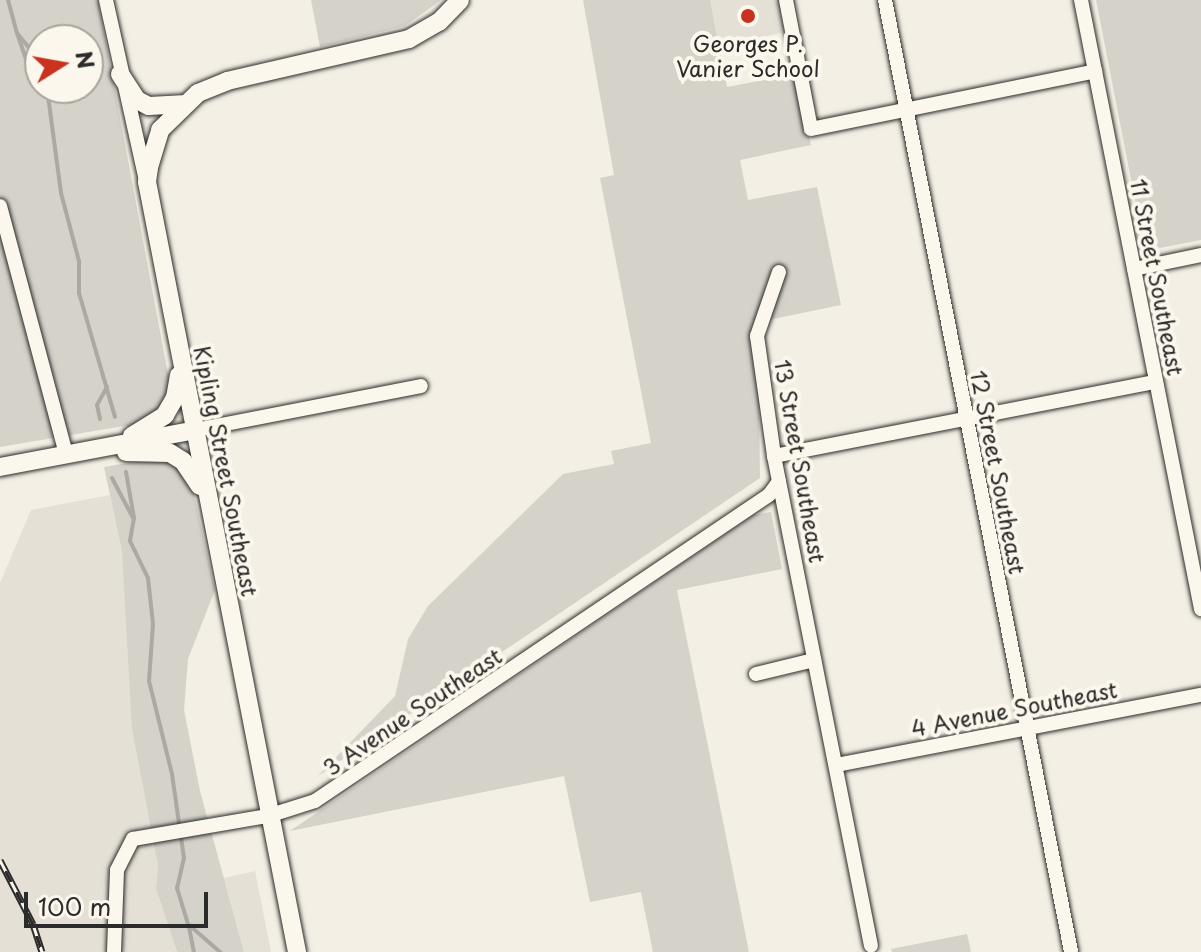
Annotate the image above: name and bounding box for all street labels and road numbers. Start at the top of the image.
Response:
street label: 11 Street Southeast [1126,175,1190,379]
street label: Kipling Street Southeast [190,343,264,599]
street label: 13 Street Southeast [770,356,832,566]
street label: 12 Street Southeast [966,367,1032,577]
street label: 3 Avenue Southeast [318,642,506,780]
street label: 4 Avenue Southeast [909,675,1119,741]

